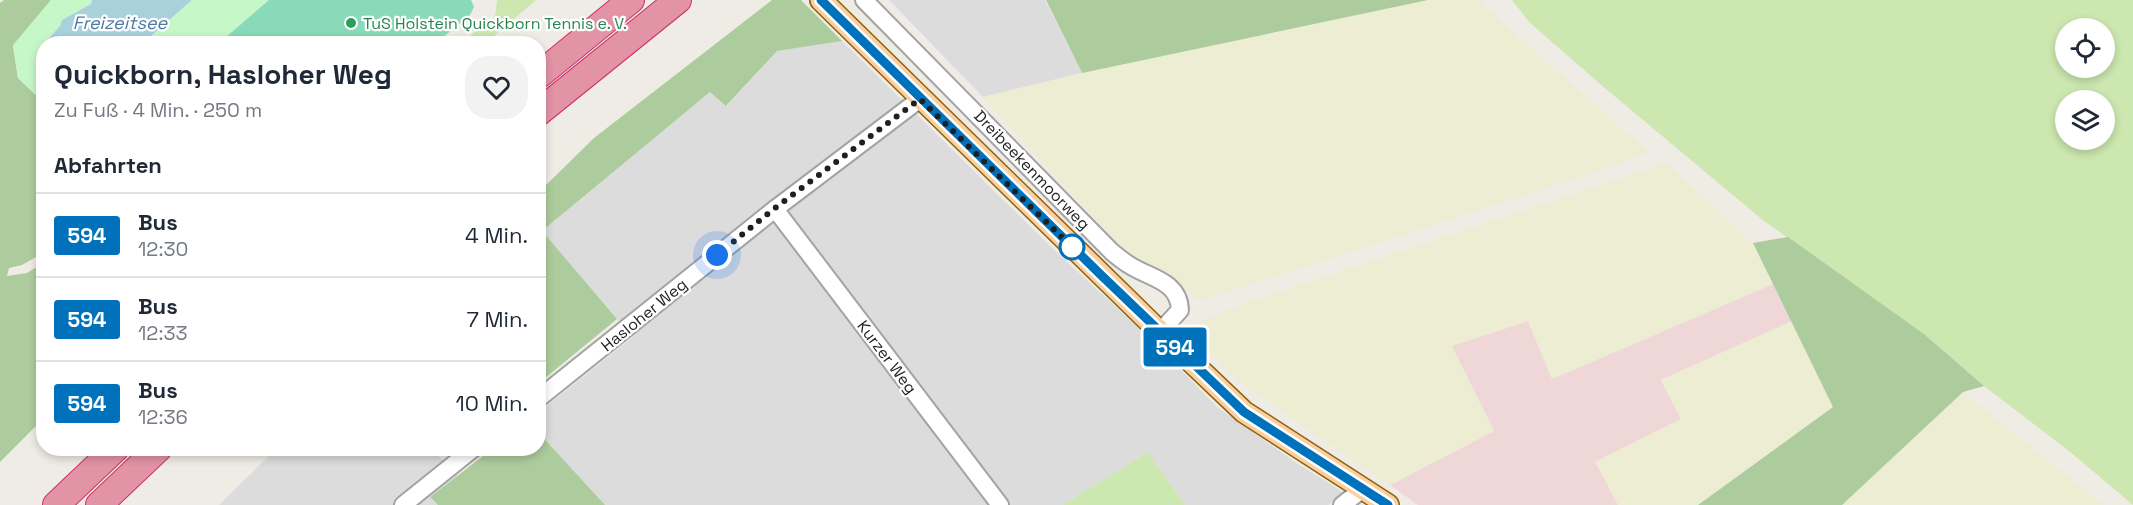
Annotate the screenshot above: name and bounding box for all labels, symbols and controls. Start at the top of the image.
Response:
water label: Freizeitsee [73,11,169,34]
place label: TuS Holstein Quickborn Tennis e. V. [363,13,627,34]
marker: TuS Holstein Quickborn Tennis e. V. [344,16,358,30]
map controls [2055,18,2115,150]
button: locate [2055,18,2115,78]
text: Quickborn, Hasloher Weg [54,56,392,92]
button: heart [465,56,528,119]
button: layers [2055,90,2115,150]
text: Zu Fuß · 4 Min. · 250 m [54,97,262,123]
street label: Dreibeekenmoorweg [969,106,1095,234]
text: Abfahrten [54,151,162,179]
text: Bus [138,208,178,236]
text: 4 Min. [465,221,528,249]
text: 594 [68,222,106,249]
unlabelled marker [1059,234,1085,260]
text: 12:30 [138,236,188,262]
your location [702,240,732,270]
street label: Hasloher Weg [597,274,691,356]
text: Bus [138,292,178,320]
text: 7 Min. [466,305,528,333]
text: 594 [68,306,106,333]
street label: Kurzer Weg [853,316,921,398]
text: 12:33 [138,320,188,346]
line badge: 594 [1140,328,1210,366]
text: 594 [1156,334,1194,361]
text: Bus [138,376,178,404]
text: 10 Min. [456,389,528,417]
text: 594 [68,390,106,417]
text: 12:36 [138,404,188,430]

